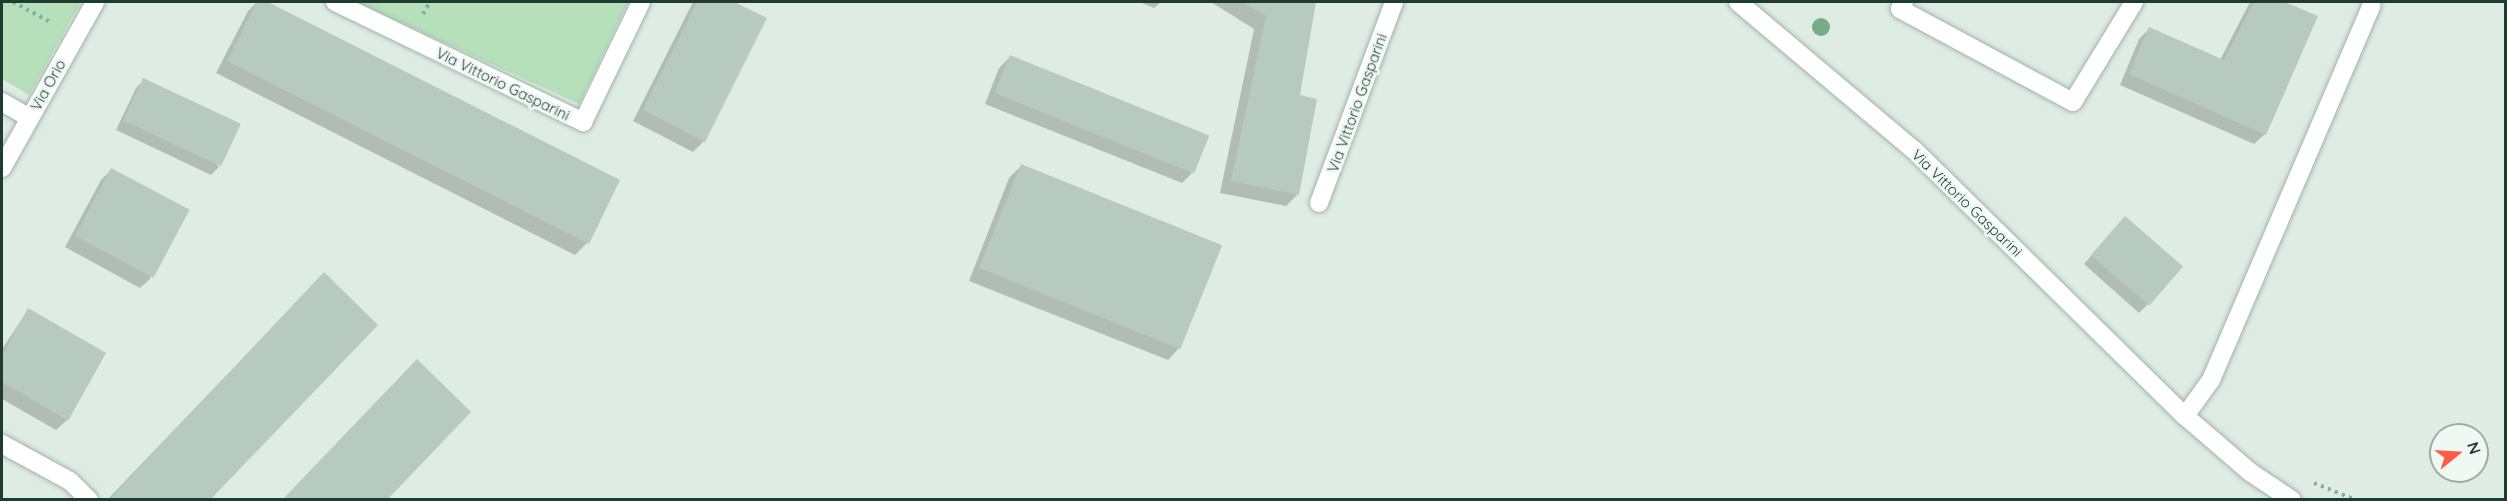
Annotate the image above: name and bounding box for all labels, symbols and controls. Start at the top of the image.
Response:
street label: Via Vittorio Gasparini [1323,31,1391,175]
street label: Via Vittorio Gasparini [433,44,573,124]
street label: Via Orio [27,56,69,114]
street label: Via Vittorio Gasparini [1908,146,2026,260]
north arrow [2429,423,2489,483]
text: N [2463,439,2486,457]

